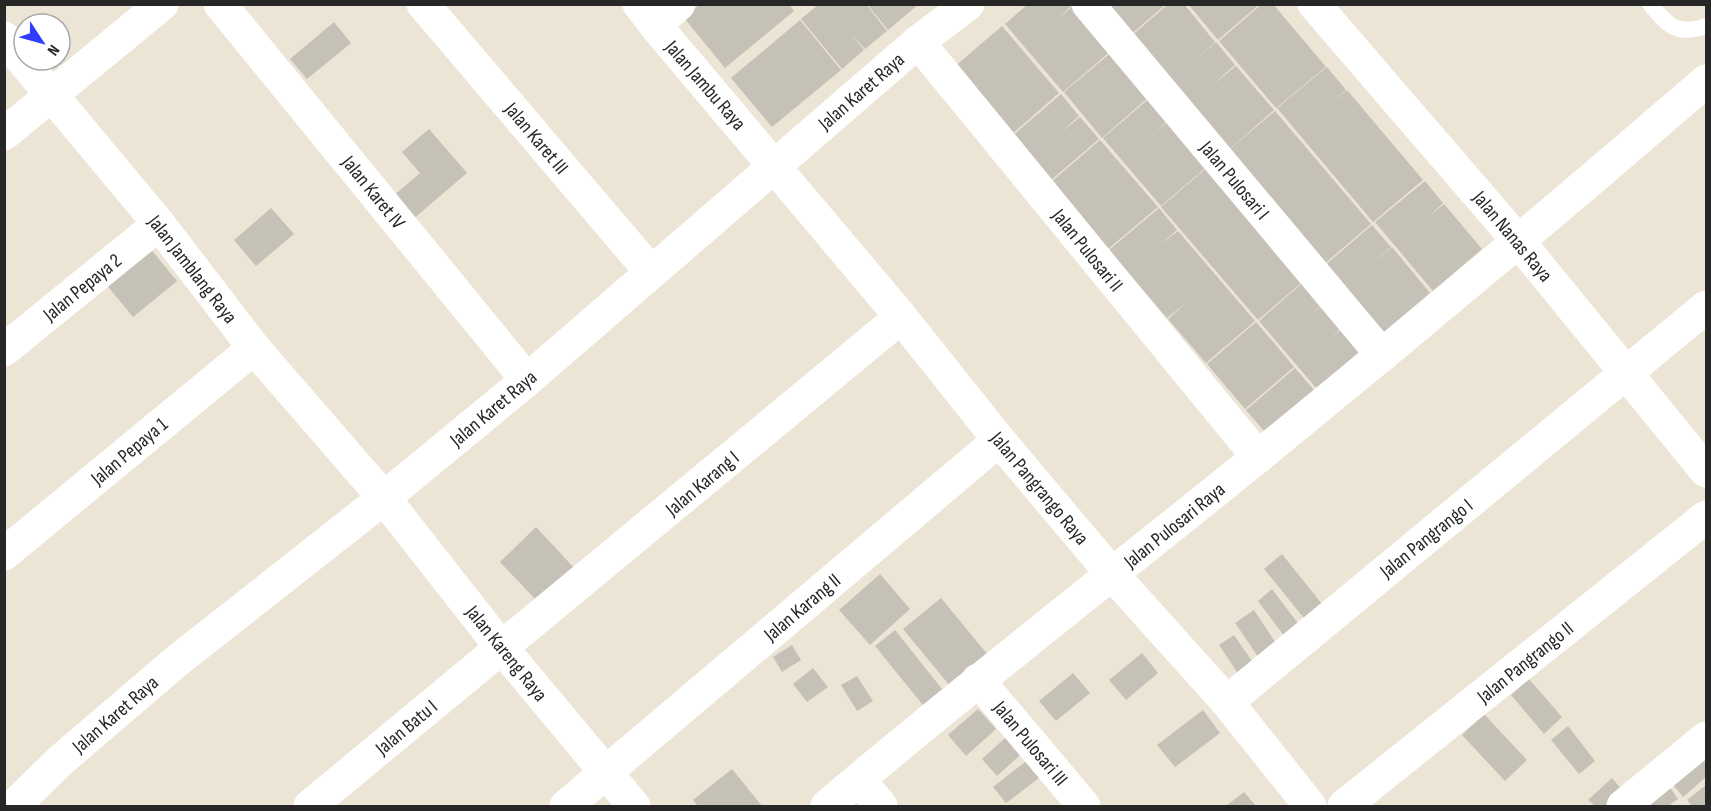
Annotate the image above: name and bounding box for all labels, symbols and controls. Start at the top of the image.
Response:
north arrow [12,12,72,72]
street label: Jalan Jambu Raya [659,35,751,135]
text: N [43,41,63,59]
street label: Jalan Karet Raya [813,48,910,136]
street label: Jalan Karet III [499,97,573,179]
street label: Jalan Pulosari I [1194,136,1274,225]
street label: Jalan Karet IV [336,150,410,234]
street label: Jalan Nanas Raya [1467,186,1557,287]
street label: Jalan Pulosari II [1046,204,1128,297]
street label: Jalan Jamblang Raya [142,210,242,329]
street label: Jalan Pepaya 2 [38,249,127,327]
street label: Jalan Karet Raya [445,366,542,453]
street label: Jalan Pepaya 1 [86,413,173,491]
street label: Jalan Pangrango Raya [984,426,1093,550]
street label: Jalan Karang I [660,446,744,522]
street label: Jalan Pulosari Raya [1119,478,1230,574]
street label: Jalan Pangrango I [1375,494,1478,584]
street label: Jalan Karang II [759,569,846,647]
street label: Jalan Kareng Raya [460,600,552,706]
street label: Jalan Pangrango II [1472,617,1578,709]
street label: Jalan Karet Raya [67,671,164,759]
street label: Jalan Batu I [370,695,442,761]
street label: Jalan Pulosari III [987,696,1073,791]

